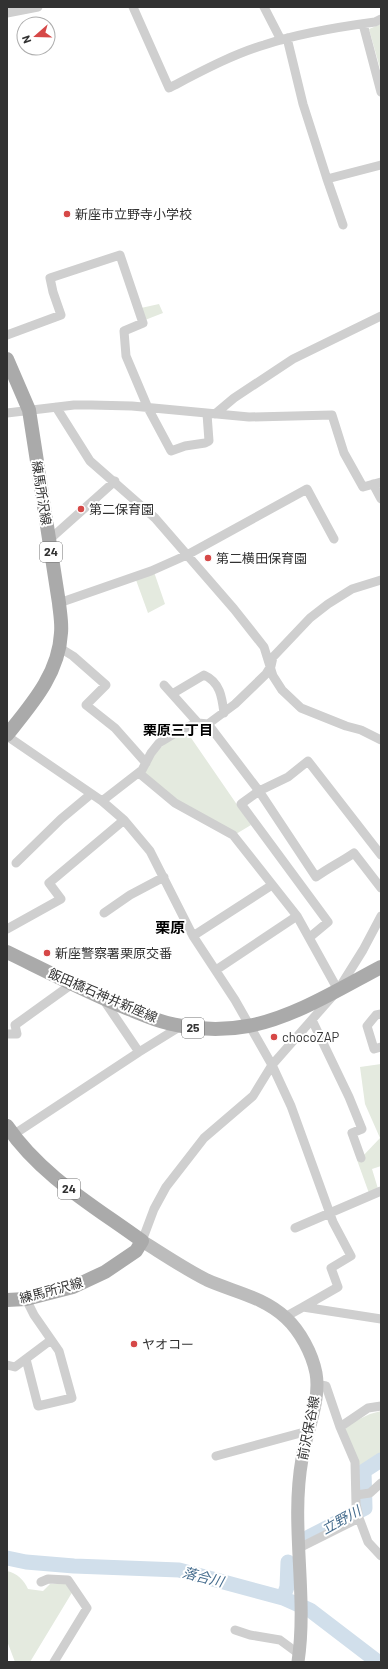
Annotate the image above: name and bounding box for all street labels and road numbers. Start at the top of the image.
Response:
street label: 練馬所沢線 [29,460,55,526]
road number: 24 [40,542,62,562]
street label: 飯田橋石神井新座線 [46,965,160,1025]
road number: 25 [182,1018,204,1038]
road number: 24 [58,1179,80,1199]
street label: 練馬所沢線 [18,1274,84,1306]
street label: 前沢保谷線 [294,1395,322,1461]

